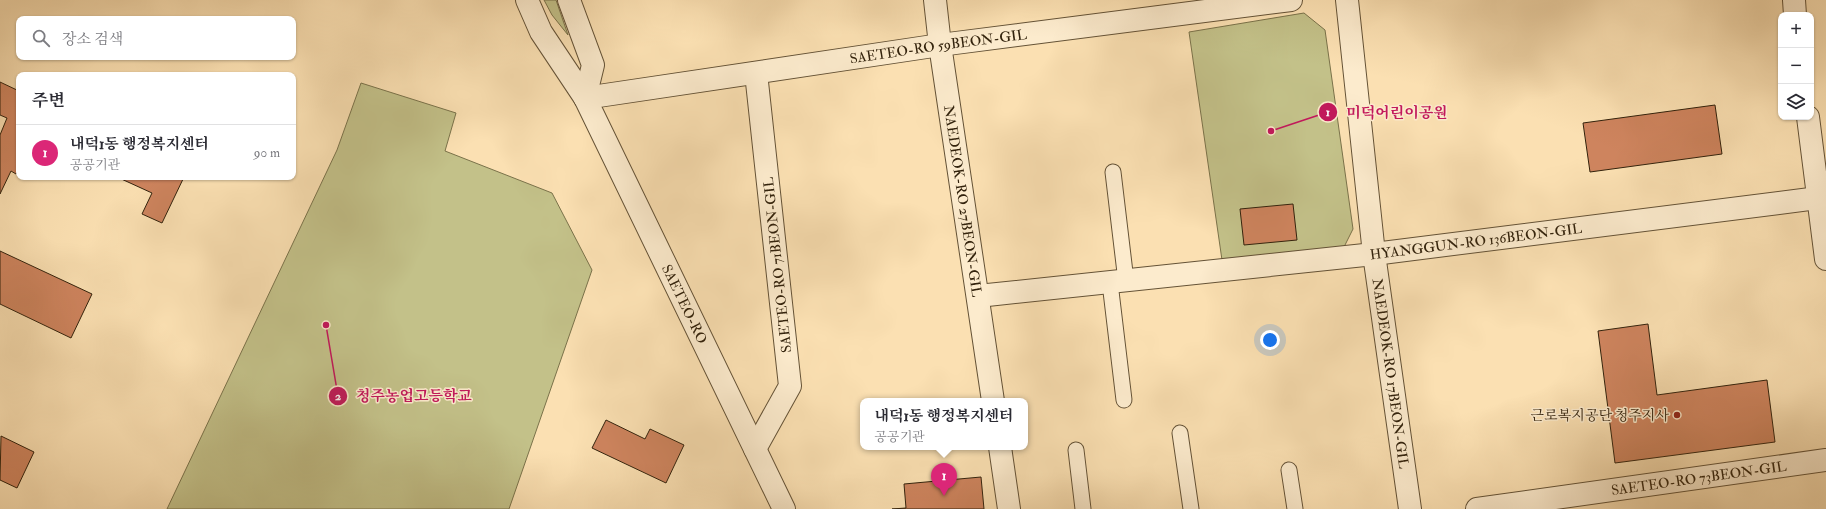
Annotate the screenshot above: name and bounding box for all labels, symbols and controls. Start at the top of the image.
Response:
map controls [1778,12,1814,120]
button: + [1778,12,1814,48]
search box [16,16,296,60]
street label: SAETEO-RO 59BEON-GIL [849,26,1028,67]
icon: search [30,27,52,49]
text: 장소 검색 [62,30,123,49]
button: − [1778,48,1814,84]
button: layers [1778,84,1814,120]
text: 주변 [32,90,65,111]
callout: 미덕어린이공원 [1318,99,1456,126]
street label: NAEDEOK-RO 27BEON-GIL [940,104,985,298]
text: 미덕어린이공원 [1346,104,1448,123]
text: 1 [1326,105,1330,120]
text: 내덕1동 행정복지센터 [70,135,209,154]
text: 1 [43,145,47,161]
text: 90 m [254,145,280,161]
text: 공공기관 [70,157,120,173]
street label: SAETEO-RO 71BEON-GIL [760,176,795,354]
street label: HYANGGUN-RO 136BEON-GIL [1369,220,1583,263]
street label: SAETEO-RO [658,262,711,346]
street label: NAEDEOK-RO 17BEON-GIL [1369,277,1412,470]
your location [1260,330,1280,350]
callout: 청주농업고등학교 [328,382,480,409]
text: 청주농업고등학교 [356,387,472,406]
text: 2 [335,389,341,404]
popup [860,398,1028,450]
text: 내덕1동 행정복지센터 [875,407,1013,426]
place label: 근로복지공단 청주지사 [1531,407,1669,424]
marker: 근로복지공단 청주지사 [1672,410,1682,420]
text: 공공기관 [875,429,925,445]
street label: SAETEO-RO 73BEON-GIL [1610,458,1788,499]
pin: 1 [931,463,957,496]

